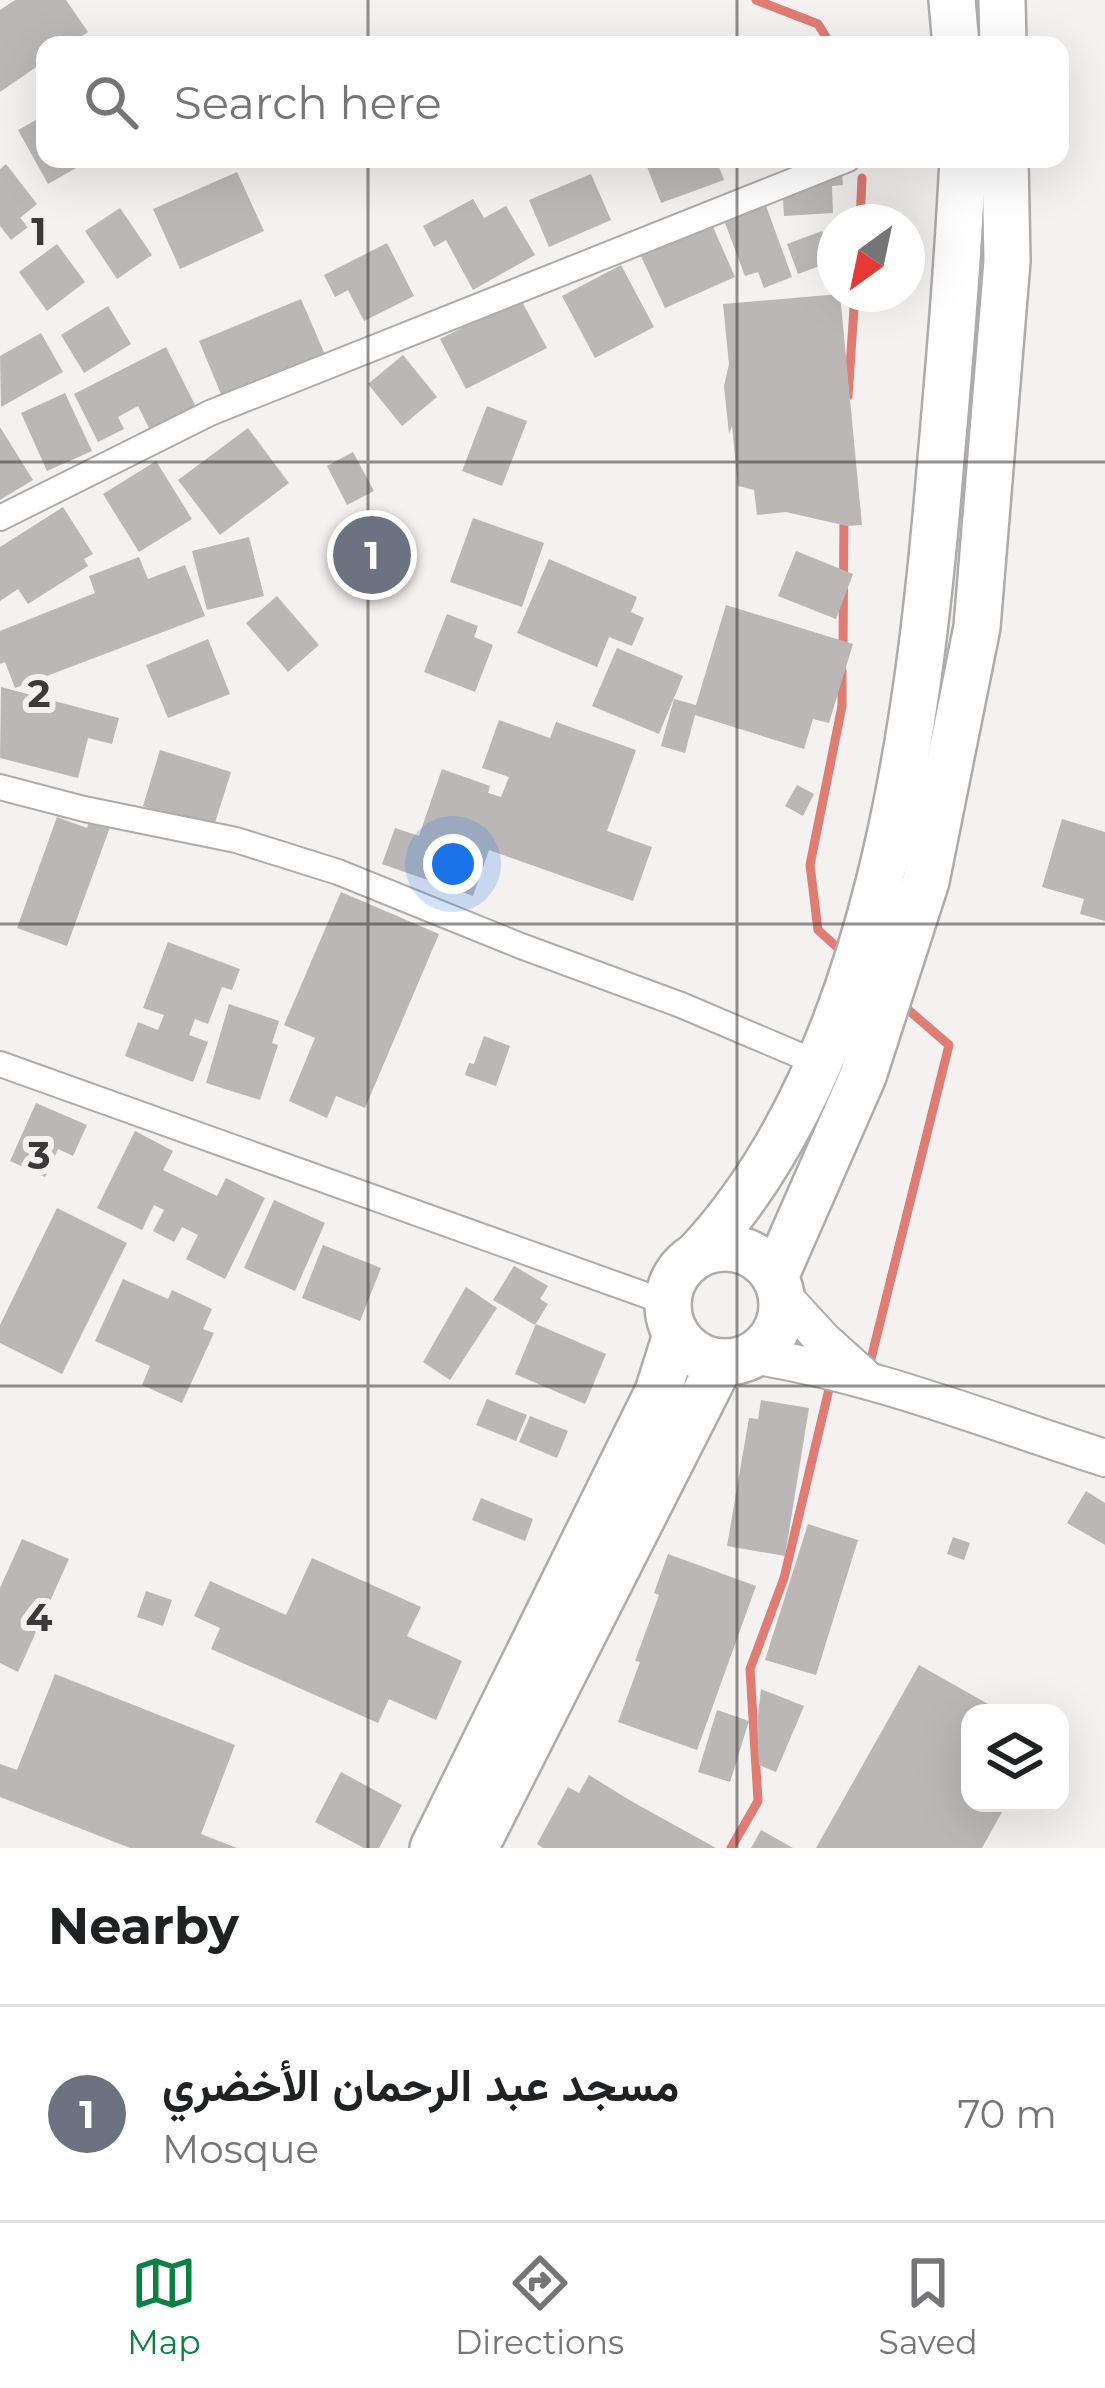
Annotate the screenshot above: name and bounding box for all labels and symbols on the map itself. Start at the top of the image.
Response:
north arrow [817,204,925,312]
text: 1 [31,207,47,255]
pin: 1 [333,510,411,600]
text: 2 [27,669,51,717]
your location [423,834,483,894]
text: 3 [26,1131,51,1179]
text: 4 [26,1593,53,1641]

